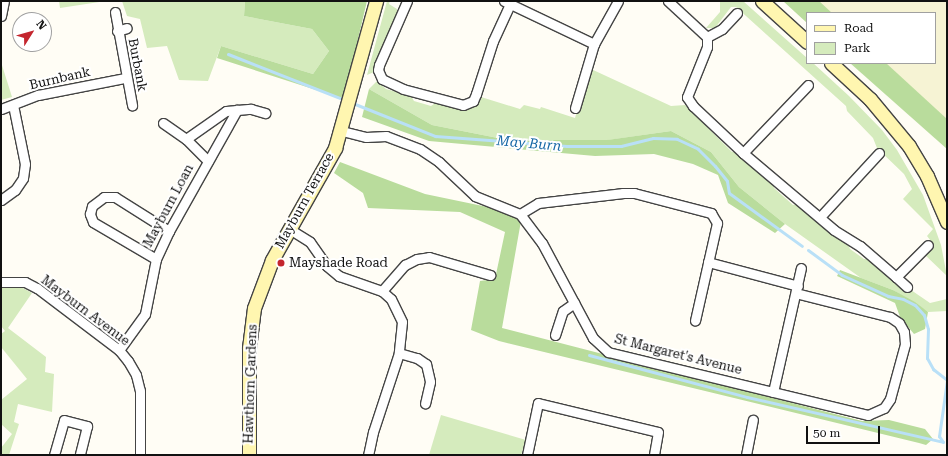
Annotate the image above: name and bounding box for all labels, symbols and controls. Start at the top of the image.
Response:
north arrow [12,12,52,52]
legend [806,12,936,64]
text: N [33,18,49,32]
text: Road [844,21,873,35]
street label: Burbank [124,37,150,93]
text: Park [844,41,870,55]
street label: Burnbank [28,64,92,94]
water label: May Burn [496,132,562,154]
street label: Mayburn Terrace [272,150,338,252]
street label: Mayburn Loan [141,162,197,250]
place label: Mayshade Road [289,255,388,271]
marker: Mayshade Road [276,258,286,268]
street label: Mayburn Avenue [38,273,132,349]
street label: Hawthorn Gardens [241,324,261,444]
street label: St Margaret's Avenue [613,332,743,378]
scale bar [808,418,882,444]
text: 50 m [813,426,840,440]

